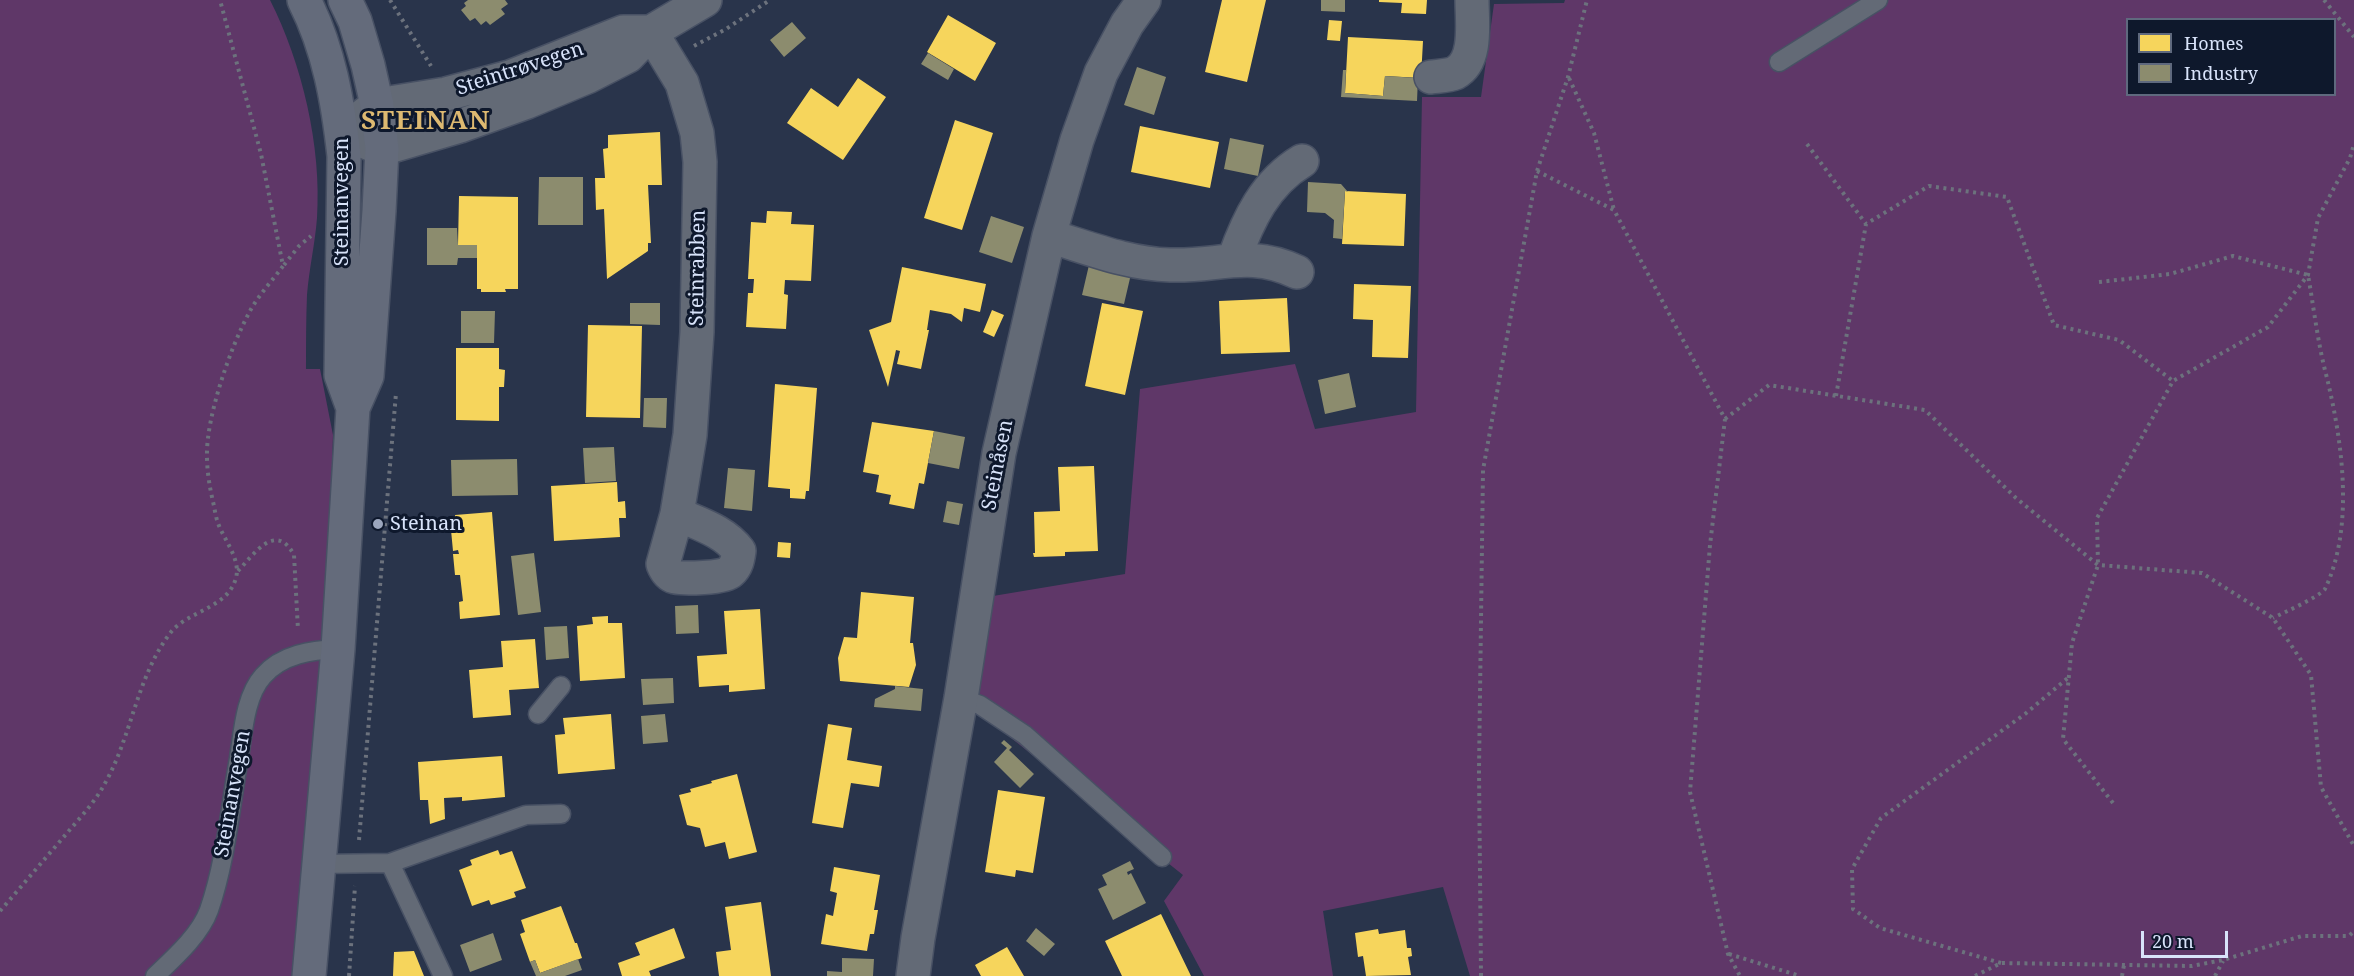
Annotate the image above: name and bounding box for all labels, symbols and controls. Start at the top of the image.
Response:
legend [2126,18,2336,96]
text: Homes [2184,31,2243,55]
street label: Steintrøvegen [453,37,587,101]
text: Industry [2184,61,2258,85]
district label: STEINAN [361,106,491,138]
street label: Steinanvegen [330,138,354,266]
street label: Steinrabben [685,210,711,326]
street label: Steinåsen [977,418,1019,512]
place label: Steinan [390,512,462,536]
marker: Steinan [371,517,385,531]
street label: Steinanvegen [210,729,256,859]
scale bar [2144,919,2231,957]
text: 20 m [2152,929,2194,953]

